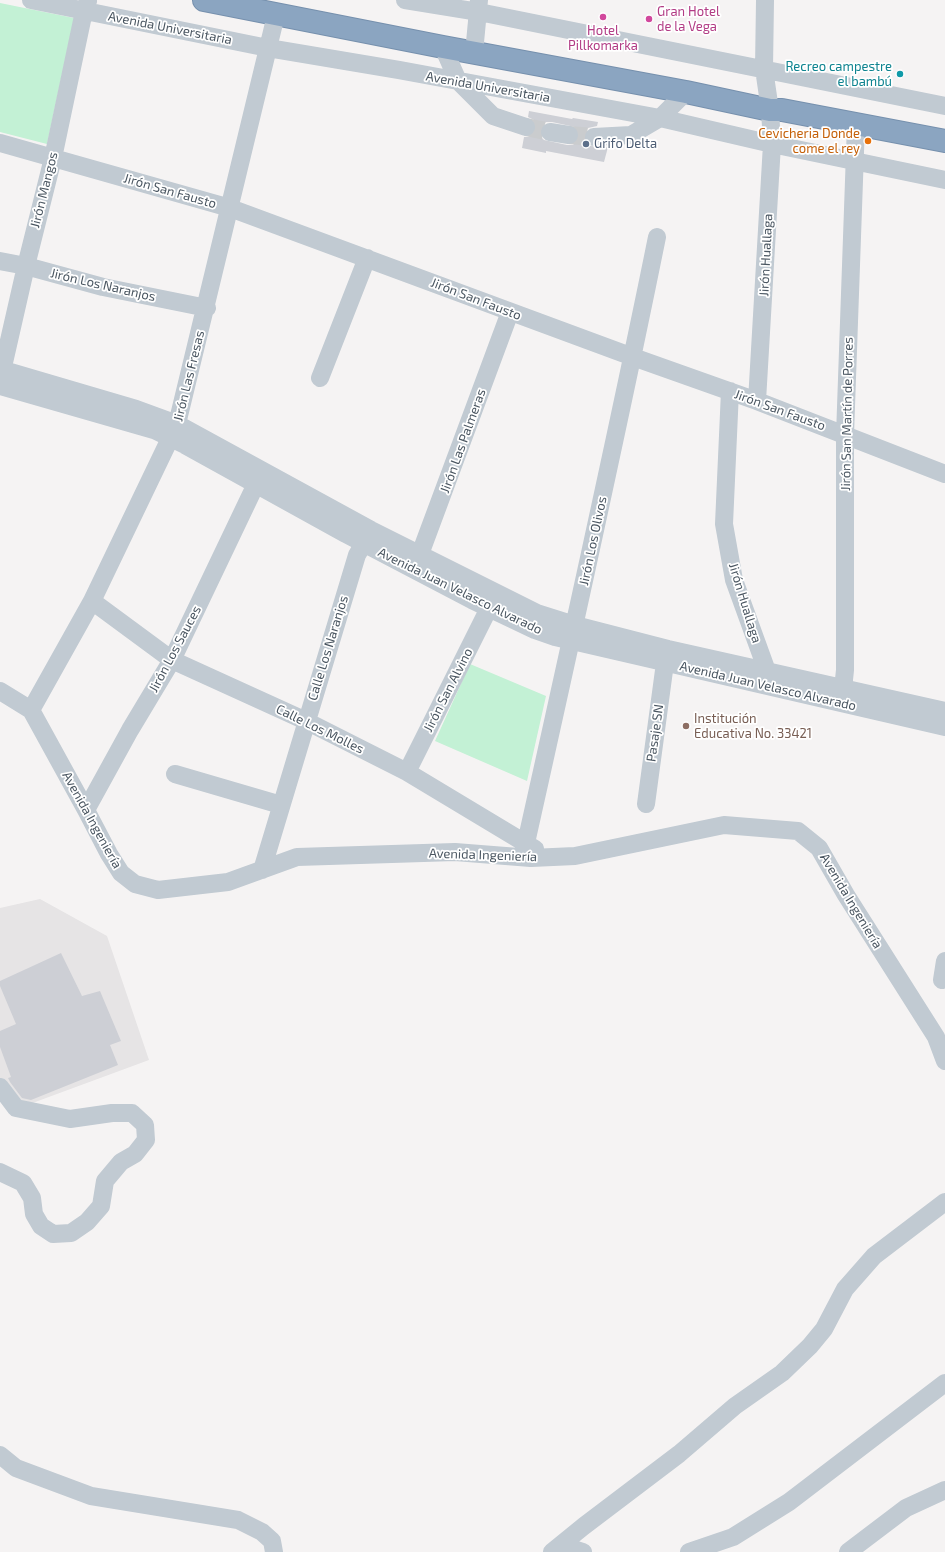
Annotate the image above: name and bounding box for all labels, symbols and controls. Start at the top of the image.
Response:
place label: Gran Hotel de la Vega [657,4,720,35]
street label: Avenida Universitaria [107,8,233,48]
marker: Hotel Pillkomarka [598,12,608,22]
marker: Gran Hotel de la Vega [644,14,654,24]
place label: Hotel Pillkomarka [568,23,638,54]
place label: Recreo campestre el bambú [785,59,892,90]
street label: Avenida Universitaria [425,68,551,106]
marker: Recreo campestre el bambú [895,69,905,79]
place label: Cevicheria Donde come el rey [758,126,860,157]
place label: Grifo Delta [594,136,657,152]
marker: Cevicheria Donde come el rey [863,136,873,146]
marker: Grifo Delta [581,139,591,149]
street label: Jirón Mangos [27,150,61,230]
street label: Jirón San Fausto [122,170,218,212]
street label: Jirón Huallaga [756,213,776,297]
street label: Jirón Los Naranjos [49,265,157,305]
street label: Jirón San Fausto [429,275,523,323]
street label: Jirón Las Fresas [170,329,208,423]
street label: Jirón San Martín de Porres [838,337,856,491]
street label: Jirón San Fausto [732,386,828,434]
street label: Jirón Las Palmeras [437,387,489,495]
street label: Jirón Los Olivos [576,495,610,587]
street label: Avenida Juan Velasco Alvarado [375,544,545,638]
street label: Jirón Huallaga [725,561,765,645]
street label: Calle Los Naranjos [305,594,351,702]
street label: Jirón Los Sauces [146,603,204,695]
street label: Jirón San Alvino [420,645,476,735]
street label: Avenida Juan Velasco Alvarado [678,658,858,714]
street label: Calle Los Molles [274,701,366,757]
street label: Pasaje SN [643,703,667,763]
place label: Institución Educativa No. 33421 [694,711,812,742]
marker: Institución Educativa No. 33421 [681,721,691,731]
street label: Avenida Ingeniería [59,769,125,871]
street label: Avenida Ingeniería [429,845,537,865]
street label: Avenida Ingeniería [816,851,886,951]

